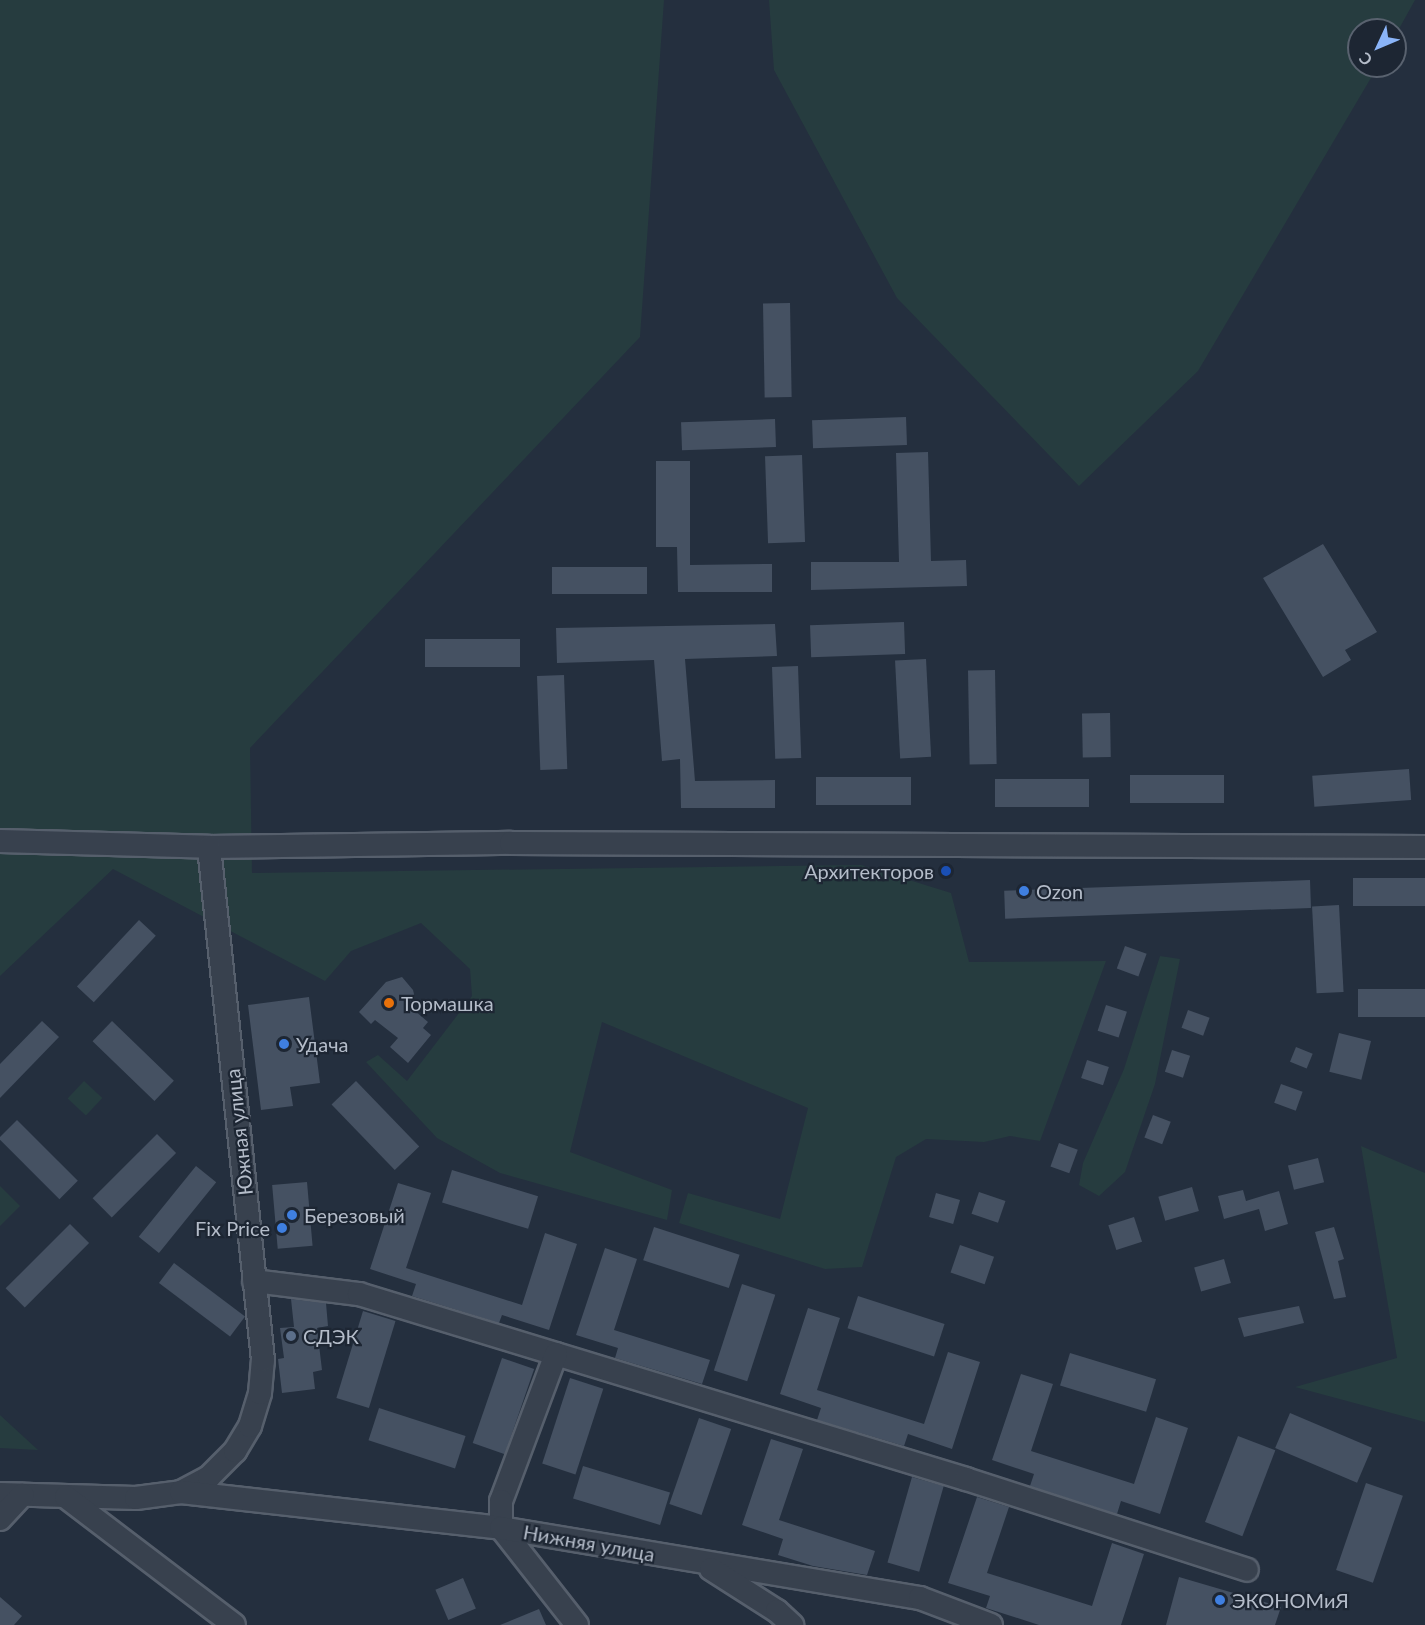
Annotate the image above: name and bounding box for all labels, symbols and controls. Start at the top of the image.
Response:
north arrow [1347,18,1407,78]
text: С [1355,49,1376,70]
place label: Архитекторов [804,859,934,883]
marker: Архитекторов [939,864,953,878]
place label: Ozon [1036,879,1083,903]
marker: Ozon [1017,884,1031,898]
place label: Тормашка [401,991,494,1015]
marker: Тормашка [382,996,396,1010]
place label: Удача [296,1032,348,1056]
marker: Удача [277,1037,291,1051]
street label: Южная улица [220,1068,258,1196]
place label: Березовый [304,1203,405,1227]
marker: Березовый [285,1208,299,1222]
place label: Fix Price [195,1216,270,1240]
marker: Fix Price [275,1221,289,1235]
place label: СДЭК [303,1324,359,1348]
marker: СДЭК [284,1329,298,1343]
street label: Нижняя улица [521,1520,657,1566]
place label: ЭКОНОМиЯ [1232,1588,1349,1612]
marker: ЭКОНОМиЯ [1213,1593,1227,1607]

